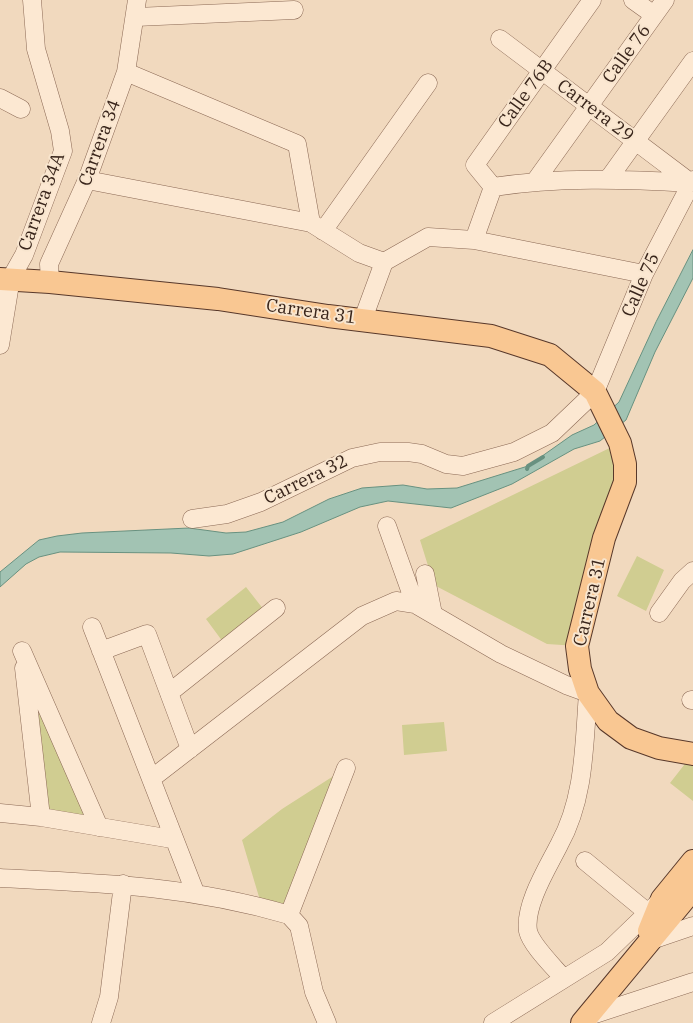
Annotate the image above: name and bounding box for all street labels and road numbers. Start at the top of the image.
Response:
street label: Calle 76 [598,20,656,88]
street label: Calle 76B [494,55,558,133]
street label: Carrera 29 [552,75,638,147]
street label: Carrera 34 [74,97,126,189]
street label: Carrera 34A [14,150,70,254]
street label: Calle 75 [617,250,665,320]
street label: Carrera 31 [265,295,357,329]
street label: Carrera 32 [261,450,351,510]
street label: Carrera 31 [569,555,611,649]

